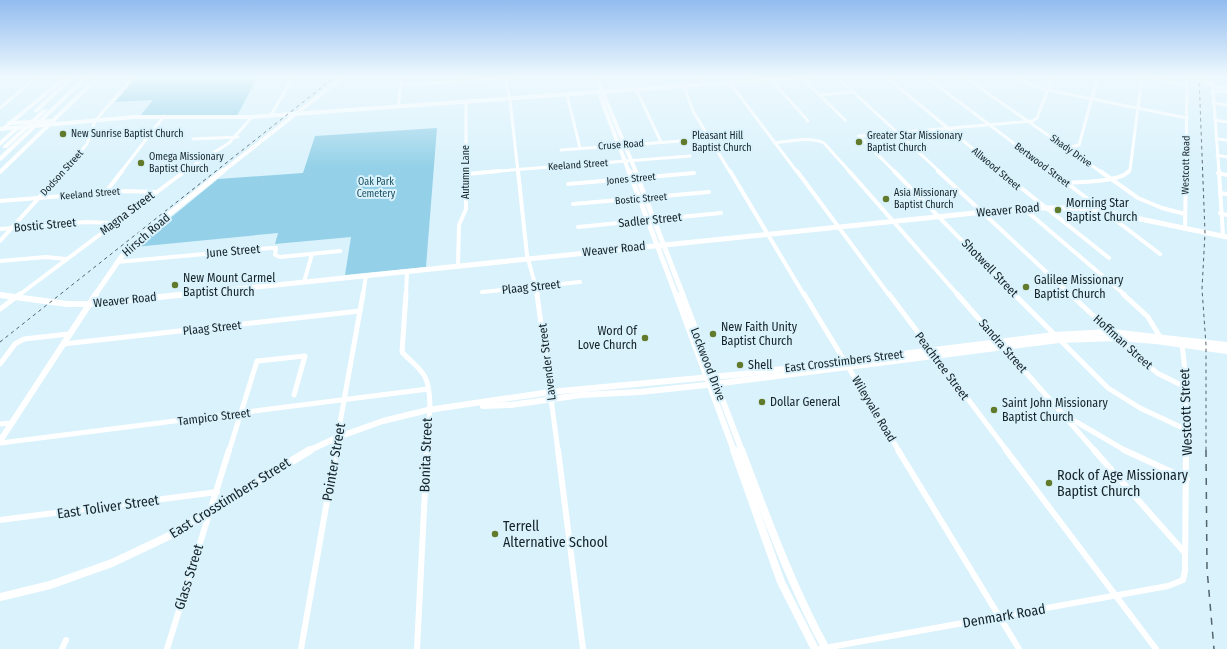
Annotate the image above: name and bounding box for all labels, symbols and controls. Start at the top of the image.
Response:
place label: New Sunrise Baptist Church [71,128,184,140]
marker: New Sunrise Baptist Church [58,129,68,139]
place label: Pleasant Hill Baptist Church [692,130,752,154]
place label: Greater Star Missionary Baptist Church [867,130,963,154]
street label: Shady Drive [1048,132,1094,170]
street label: Westcott Road [1179,136,1193,194]
street label: Cruse Road [598,137,644,153]
marker: Pleasant Hill Baptist Church [679,137,689,147]
marker: Greater Star Missionary Baptist Church [854,137,864,147]
street label: Bertwood Street [1012,140,1073,190]
street label: Autumn Lane [460,145,472,199]
street label: Allwood Street [969,145,1023,193]
street label: Dodson Street [38,147,86,199]
place label: Omega Missionary Baptist Church [149,151,224,175]
street label: Keeland Street [548,157,609,173]
marker: Omega Missionary Baptist Church [136,158,146,168]
street label: Jones Street [606,171,657,187]
park label: Oak Park Cemetery [357,176,396,200]
street label: Keeland Street [60,185,121,203]
place label: Asia Missionary Baptist Church [894,187,958,211]
street label: Magna Street [97,188,157,238]
street label: Bostic Street [615,191,668,207]
marker: Asia Missionary Baptist Church [881,194,891,204]
place label: Morning Star Baptist Church [1066,196,1138,224]
street label: Weaver Road [976,200,1040,220]
marker: Morning Star Baptist Church [1053,205,1063,215]
street label: Hirsch Road [119,210,173,260]
street label: Sadler Street [618,210,683,230]
street label: Bostic Street [13,215,77,235]
street label: Shotwell Street [959,236,1021,300]
street label: Weaver Road [582,239,646,259]
street label: June Street [205,242,261,260]
place label: New Mount Carmel Baptist Church [183,271,275,299]
place label: Galilee Missionary Baptist Church [1034,273,1124,301]
street label: Plaag Street [501,277,561,297]
marker: New Mount Carmel Baptist Church [170,280,180,290]
marker: Galilee Missionary Baptist Church [1021,282,1031,292]
street label: Weaver Road [93,290,157,310]
street label: Hoffman Street [1091,312,1155,372]
street label: Sandra Street [976,316,1030,376]
street label: Plaag Street [182,318,242,338]
place label: New Faith Unity Baptist Church [721,320,798,348]
street label: Lavender Street [535,323,559,401]
place label: Word Of Love Church [578,324,638,352]
street label: Lockwood Drive [688,325,728,403]
marker: New Faith Unity Baptist Church [708,329,718,339]
street label: Peachtree Street [912,329,972,403]
marker: Word Of Love Church [640,333,650,343]
street label: East Crosstimbers Street [784,347,904,375]
place label: Shell [748,358,773,372]
marker: Shell [735,360,745,370]
street label: Westcott Street [1176,368,1196,456]
street label: Wileyvale Road [849,374,899,444]
place label: Dollar General [770,395,840,409]
place label: Saint John Missionary Baptist Church [1002,396,1108,424]
marker: Dollar General [757,397,767,407]
marker: Saint John Missionary Baptist Church [989,405,999,415]
street label: Tampico Street [177,406,251,428]
street label: Bonita Street [416,417,436,493]
street label: Pointer Street [319,421,349,502]
street label: East Crosstimbers Street [166,454,294,542]
place label: Rock of Age Missionary Baptist Church [1057,467,1189,500]
marker: Rock of Age Missionary Baptist Church [1044,478,1054,488]
street label: East Toliver Street [56,491,161,523]
place label: Terrell Alternative School [503,518,608,551]
marker: Terrell Alternative School [490,529,500,539]
street label: Glass Street [171,542,207,612]
street label: Denmark Road [961,600,1047,632]

